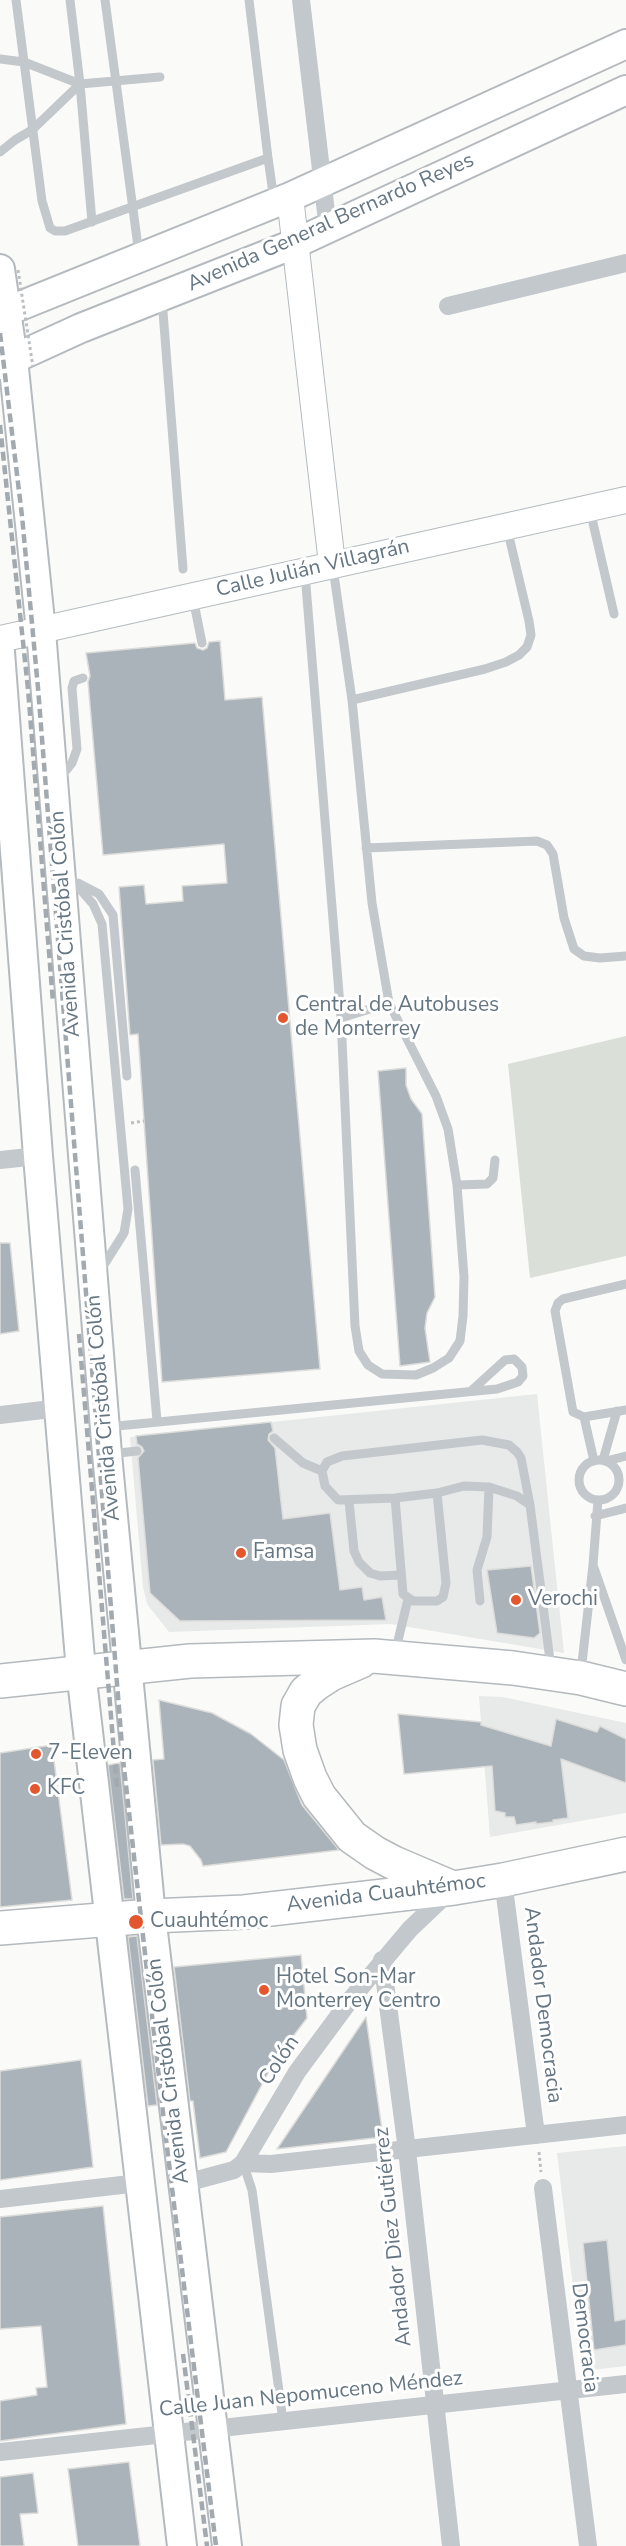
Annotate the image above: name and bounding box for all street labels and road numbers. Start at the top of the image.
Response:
street label: Avenida General Bernardo Reyes [184,148,478,298]
street label: Calle Julián Villagrán [214,534,412,604]
street label: Avenida Cristóbal Colón [46,810,86,1038]
street label: Avenida Cristóbal Colón [82,1294,126,1522]
street label: Avenida Cuauhtémoc [285,1869,487,1919]
street label: Andador Democracia [517,1905,567,2105]
street label: Avenida Cristóbal Colón [143,1957,195,2185]
street label: Colón [254,2031,306,2091]
street label: Andador Diez Gutiérrez [370,2126,418,2348]
street label: Democracia [565,2282,603,2394]
street label: Calle Juan Nepomuceno Méndez [158,2367,464,2423]

